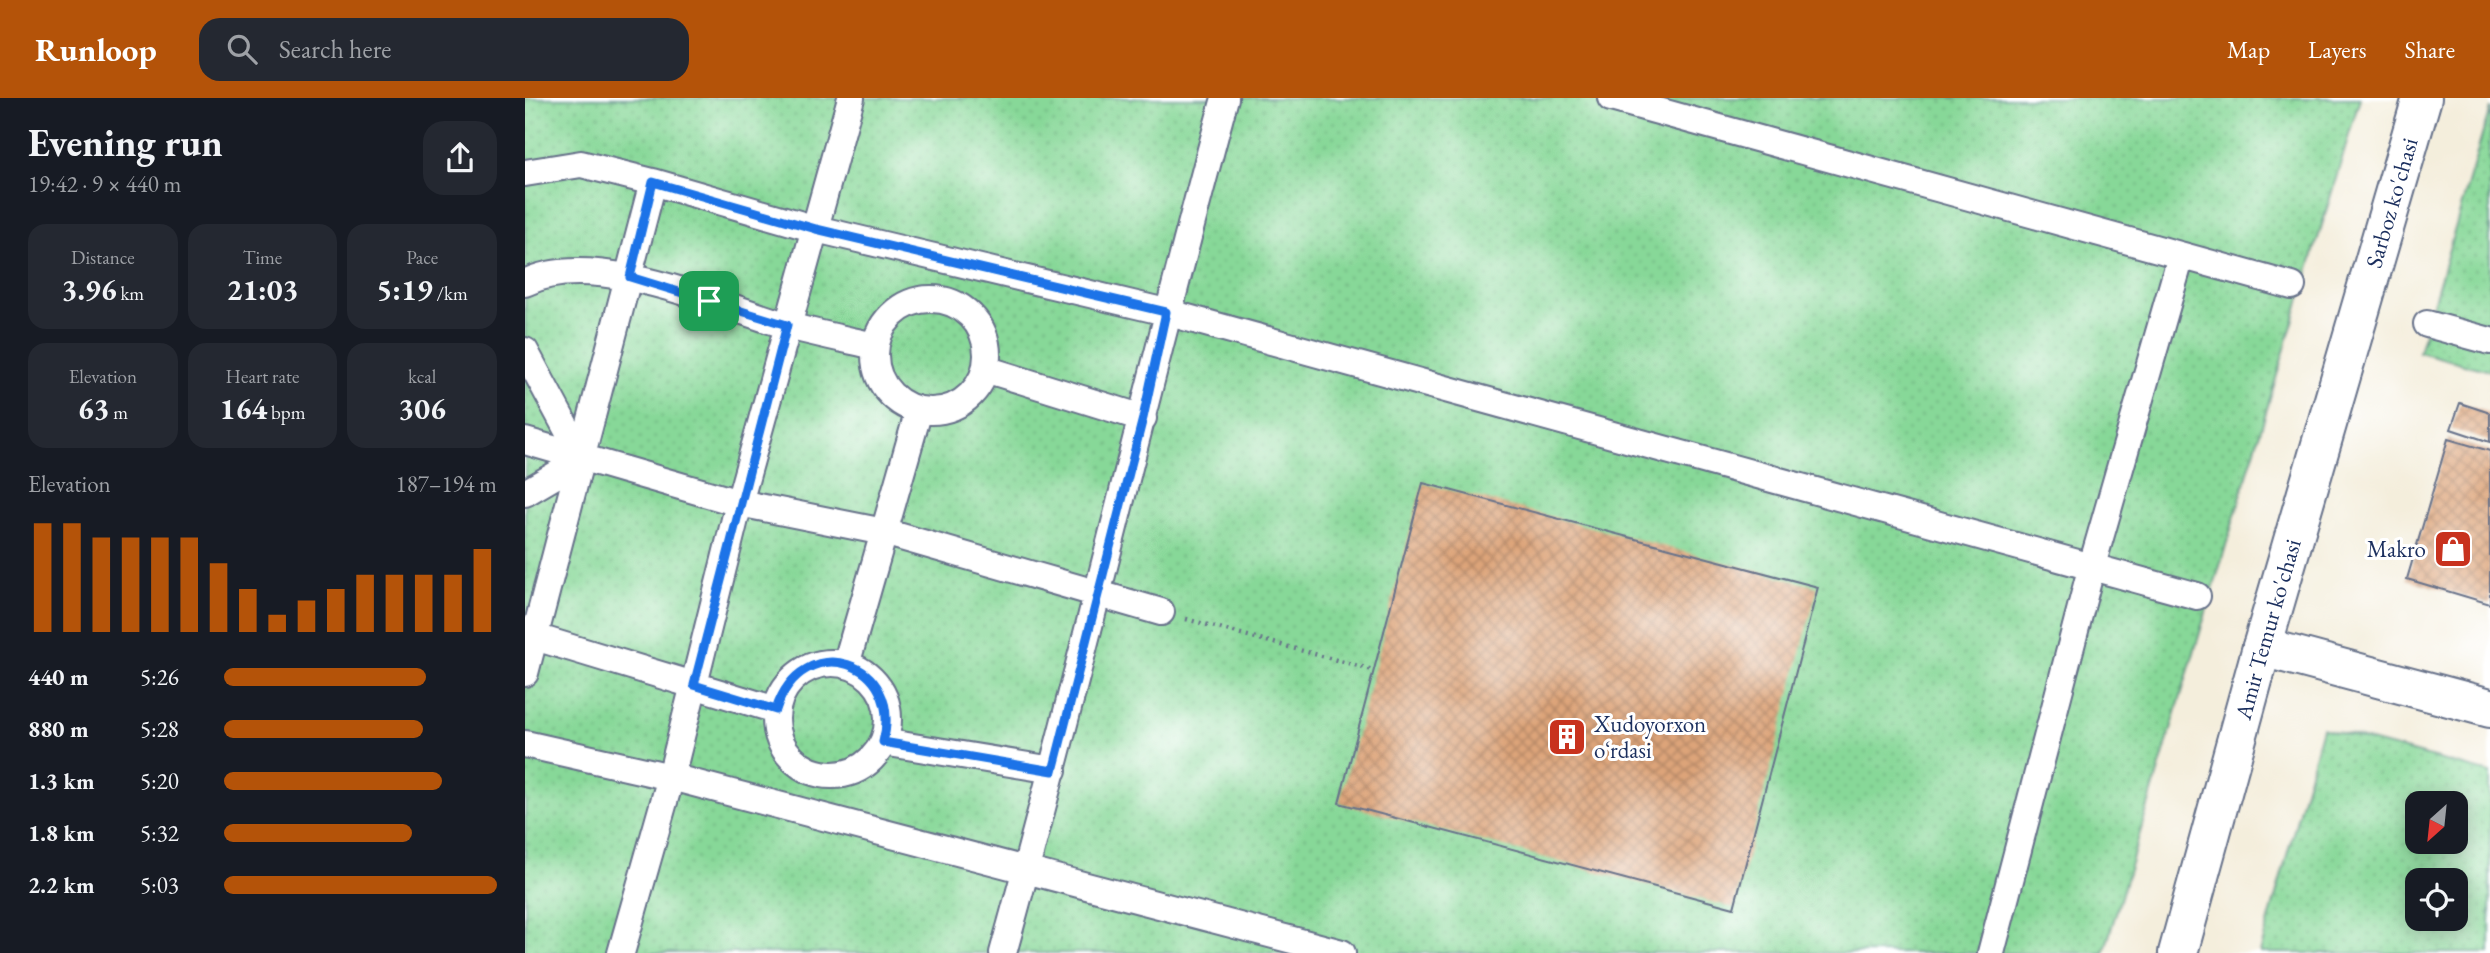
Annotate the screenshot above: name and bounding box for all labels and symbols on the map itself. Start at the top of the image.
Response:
street label: Sarboz ko'chasi [2358,134,2425,271]
pin [679,271,739,331]
shop icon: Makro [2432,528,2474,570]
place label: Makro [2367,534,2426,564]
street label: Amir Temur ko'chasi [2228,535,2308,724]
place label: Xudoyorxon oʻrdasi [1593,709,1706,765]
building icon: Xudoyorxon oʻrdasi [1546,716,1588,758]
north arrow [2405,791,2467,854]

